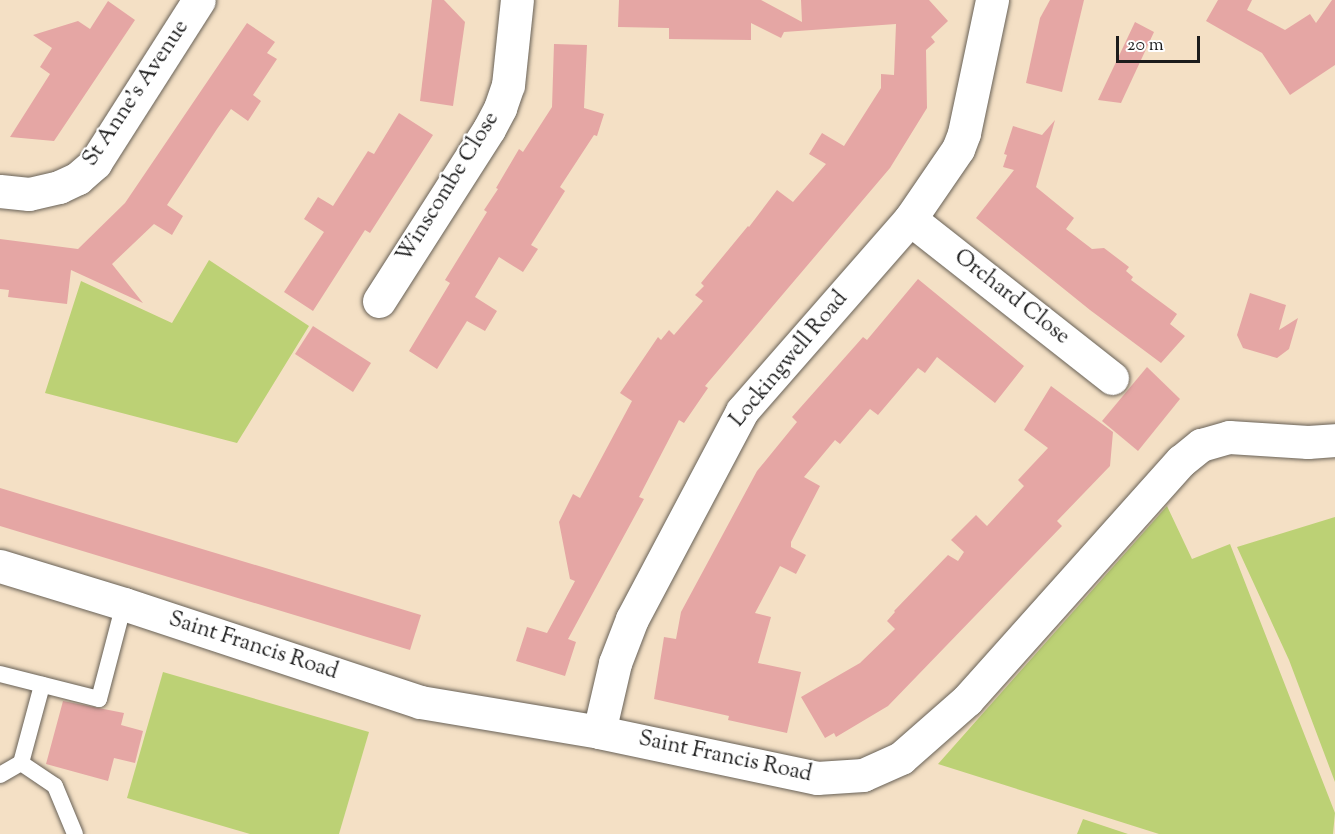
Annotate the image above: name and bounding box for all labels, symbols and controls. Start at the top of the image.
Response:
street label: St Anne's Avenue [78,16,196,172]
scale bar [1119,24,1203,62]
text: 20 m [1127,33,1164,59]
street label: Winscombe Close [392,108,506,268]
street label: Orchard Close [948,245,1074,351]
street label: Lockingwell Road [725,287,855,433]
street label: Saint Francis Road [165,607,341,687]
street label: Saint Francis Road [636,727,814,789]

